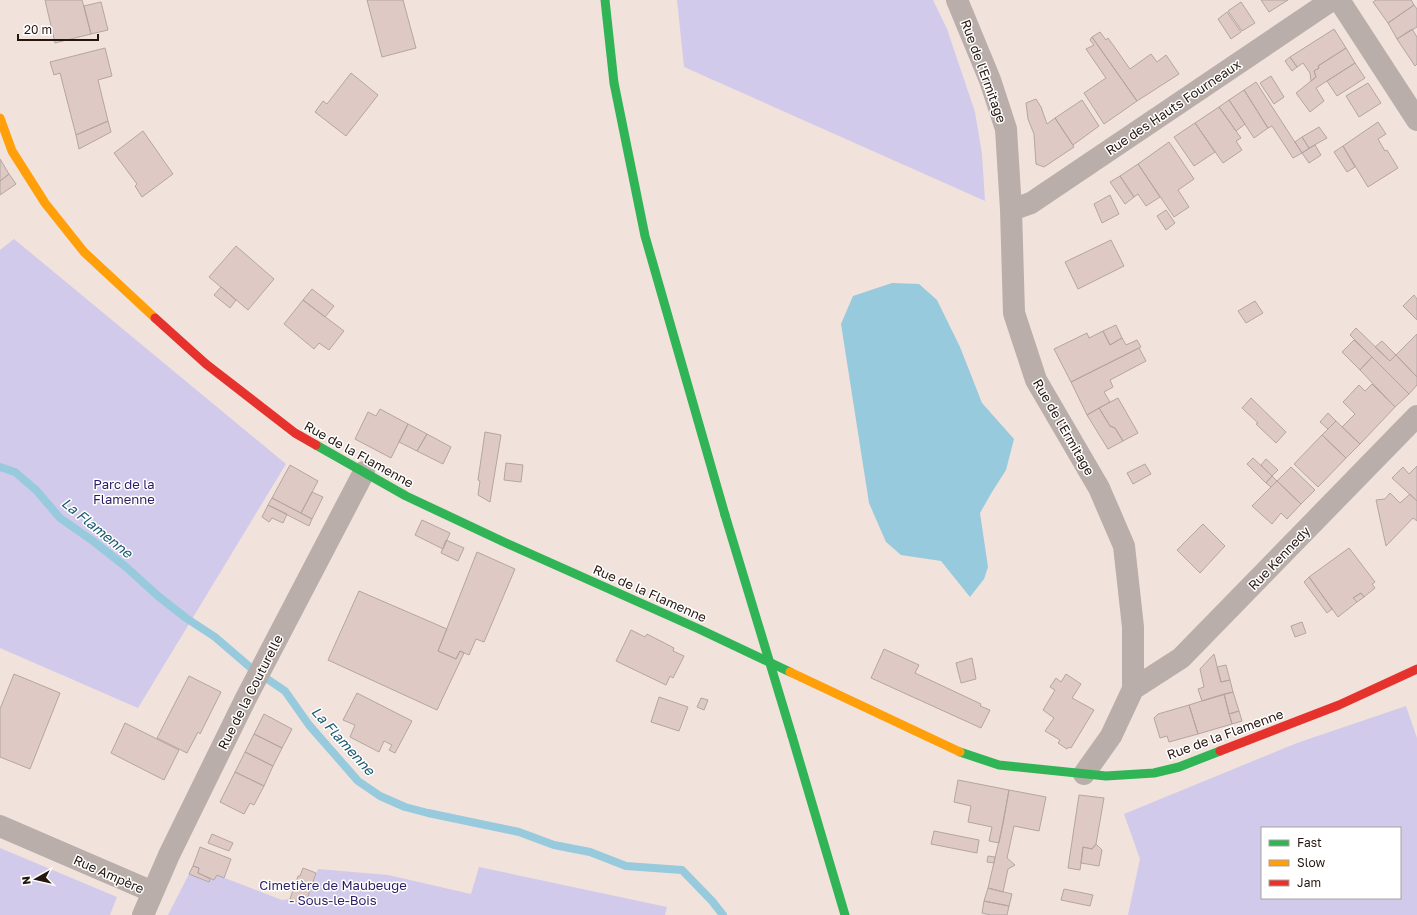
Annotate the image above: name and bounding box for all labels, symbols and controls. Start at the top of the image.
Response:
scale bar [18,16,98,42]
street label: Rue de l'Ermitage [958,17,1010,125]
text: 20 m [24,22,52,37]
street label: Rue des Hauts Fourneaux [1102,56,1244,158]
street label: Rue de l'Ermitage [1030,376,1098,478]
street label: Rue de la Flamenne [302,417,416,491]
park label: Parc de la Flamenne [93,476,155,507]
water label: La Flamenne [59,494,137,562]
street label: Rue Kennedy [1245,522,1314,593]
street label: Rue de la Flamenne [591,561,709,625]
street label: Rue de la Couturelle [214,632,286,752]
water label: La Flamenne [308,703,379,779]
street label: Rue de la Flamenne [1165,706,1285,762]
legend [1261,827,1401,899]
text: Fast [1297,835,1322,850]
street label: Rue Ampère [71,851,147,897]
text: Slow [1297,855,1325,870]
north arrow [16,859,56,899]
text: N [19,875,33,886]
text: Jam [1297,875,1321,890]
park label: Cimetière de Maubeuge - Sous-le-Bois [259,877,407,908]

